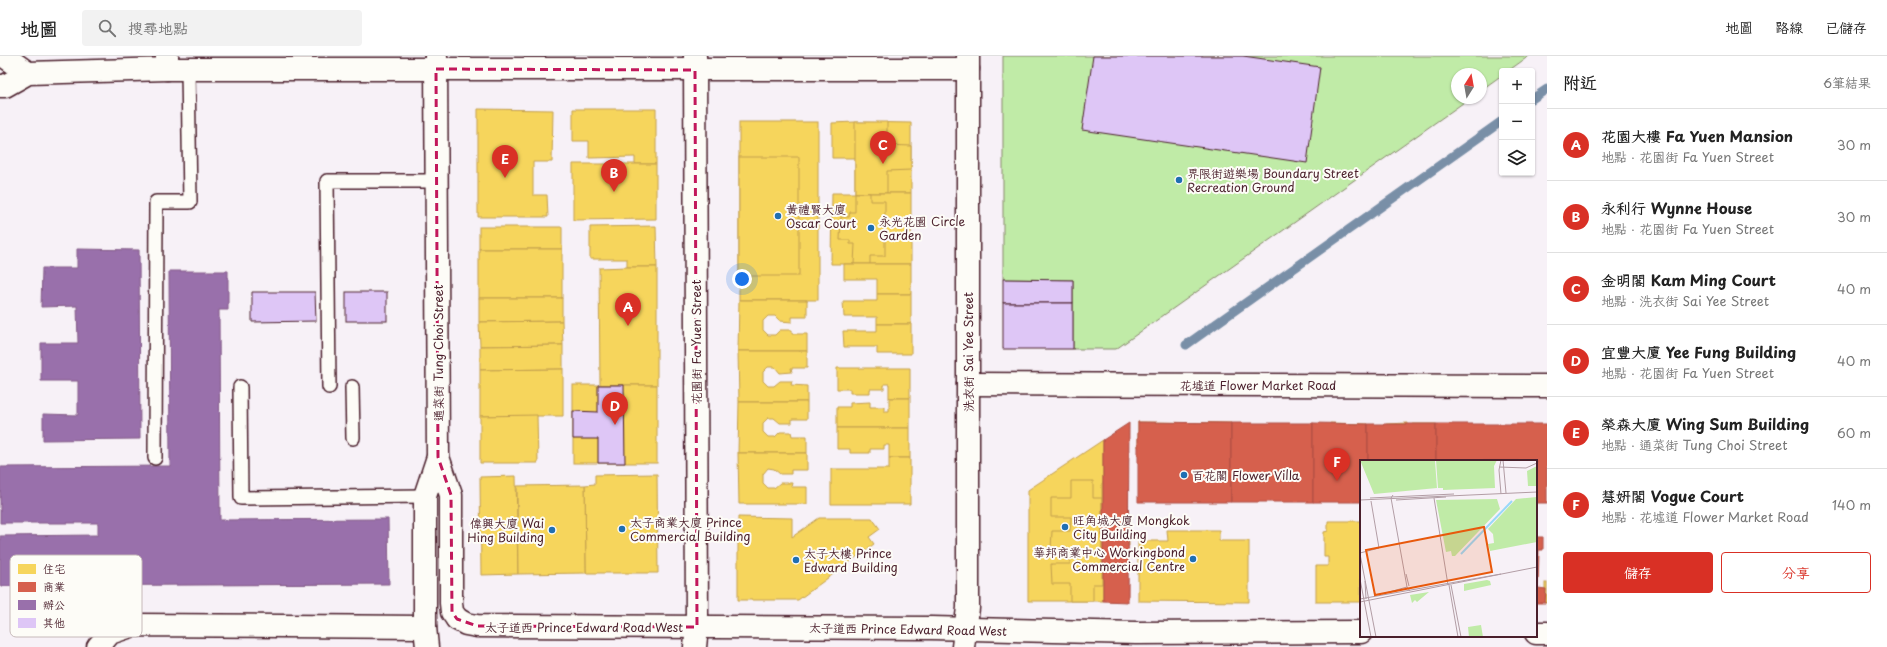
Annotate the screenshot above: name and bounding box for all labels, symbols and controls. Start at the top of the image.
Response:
search box [82,10,362,46]
text: 地圖 [20,14,58,42]
text: 搜尋地點 [128,16,188,39]
icon: search [96,17,118,39]
text: 地圖 [1725,17,1753,38]
text: 路線 [1775,17,1803,38]
text: 已儲存 [1825,17,1867,38]
north arrow [1451,68,1487,104]
map controls [1499,68,1535,176]
button: + [1499,68,1535,104]
text: 附近 [1563,69,1597,95]
text: 6筆結果 [1823,73,1871,92]
button: − [1499,104,1535,140]
text: 花園大樓 Fa Yuen Mansion [1601,124,1793,147]
pin: C [870,131,896,164]
text: A [1571,135,1581,154]
text: 30 m [1837,135,1871,154]
button: layers [1499,140,1535,176]
pin: E [492,145,518,178]
text: 地點 · 花園街 Fa Yuen Street [1601,147,1774,166]
pin: B [601,159,627,192]
place label: 界限街遊樂場 Boundary Street Recreation Ground [1187,164,1359,196]
marker: 界限街遊樂場 Boundary Street Recreation Ground [1174,175,1184,185]
text: 永利行 Wynne House [1601,196,1752,219]
place label: 黃禮賢大廈 Oscar Court [786,200,856,232]
text: B [1572,207,1580,226]
text: 30 m [1837,207,1871,226]
marker: 黃禮賢大廈 Oscar Court [773,211,783,221]
place label: 永光花園 Circle Garden [879,212,965,244]
text: 地點 · 花園街 Fa Yuen Street [1601,219,1774,238]
marker: 永光花園 Circle Garden [866,223,876,233]
text: 金明閣 Kam Ming Court [1601,268,1776,291]
your location [732,269,752,289]
text: C [1571,279,1581,298]
text: 40 m [1837,279,1871,298]
street label: 花園街 Fa Yuen Street [687,280,705,404]
street label: 通菜街 Tung Choi Street [429,284,447,421]
text: 地點 · 洗衣街 Sai Yee Street [1601,291,1769,310]
street label: 洗衣街 Sai Yee Street [959,292,977,412]
pin: A [615,293,641,326]
text: 宜豐大廈 Yee Fung Building [1601,340,1796,363]
text: D [1571,351,1581,370]
text: 40 m [1837,351,1871,370]
text: 地點 · 花園街 Fa Yuen Street [1601,363,1774,382]
street label: 花墟道 Flower Market Road [1180,376,1336,394]
pin: D [602,392,628,425]
text: 榮森大廈 Wing Sum Building [1601,412,1809,435]
text: E [1572,423,1580,442]
text: 60 m [1837,423,1871,442]
text: 地點 · 通菜街 Tung Choi Street [1601,435,1788,454]
pin: F [1324,448,1350,481]
inset map [1360,460,1537,637]
place label: 百花閣 Flower Villa [1192,466,1300,484]
marker: 百花閣 Flower Villa [1179,470,1189,480]
text: 慧妍閣 Vogue Court [1601,484,1744,507]
text: F [1572,495,1580,514]
text: 140 m [1832,495,1871,514]
text: 地點 · 花墟道 Flower Market Road [1601,507,1809,526]
place label: 旺角城大廈 Mongkok City Building [1073,511,1190,543]
place label: 太子商業大廈 Prince Commercial Building [630,513,750,545]
place label: 偉興大廈 Wai Hing Building [467,514,544,546]
marker: 旺角城大廈 Mongkok City Building [1060,522,1070,532]
marker: 太子商業大廈 Prince Commercial Building [617,524,627,534]
marker: 偉興大廈 Wai Hing Building [547,525,557,535]
place label: 華邦商業中心 Workingbond Commercial Centre [1033,543,1185,575]
place label: 太子大樓 Prince Edward Building [804,544,898,576]
button: 儲存 [1563,552,1713,593]
button: 分享 [1721,552,1871,593]
marker: 華邦商業中心 Workingbond Commercial Centre [1188,554,1198,564]
legend [10,555,142,637]
marker: 太子大樓 Prince Edward Building [791,555,801,565]
text: 住宅 [43,560,65,577]
text: 商業 [43,578,65,595]
text: 辦公 [43,596,65,613]
text: 其他 [43,614,65,631]
street label: 太子道西 Prince Edward Road West [485,618,683,636]
street label: 太子道西 Prince Edward Road West [809,618,1007,640]

